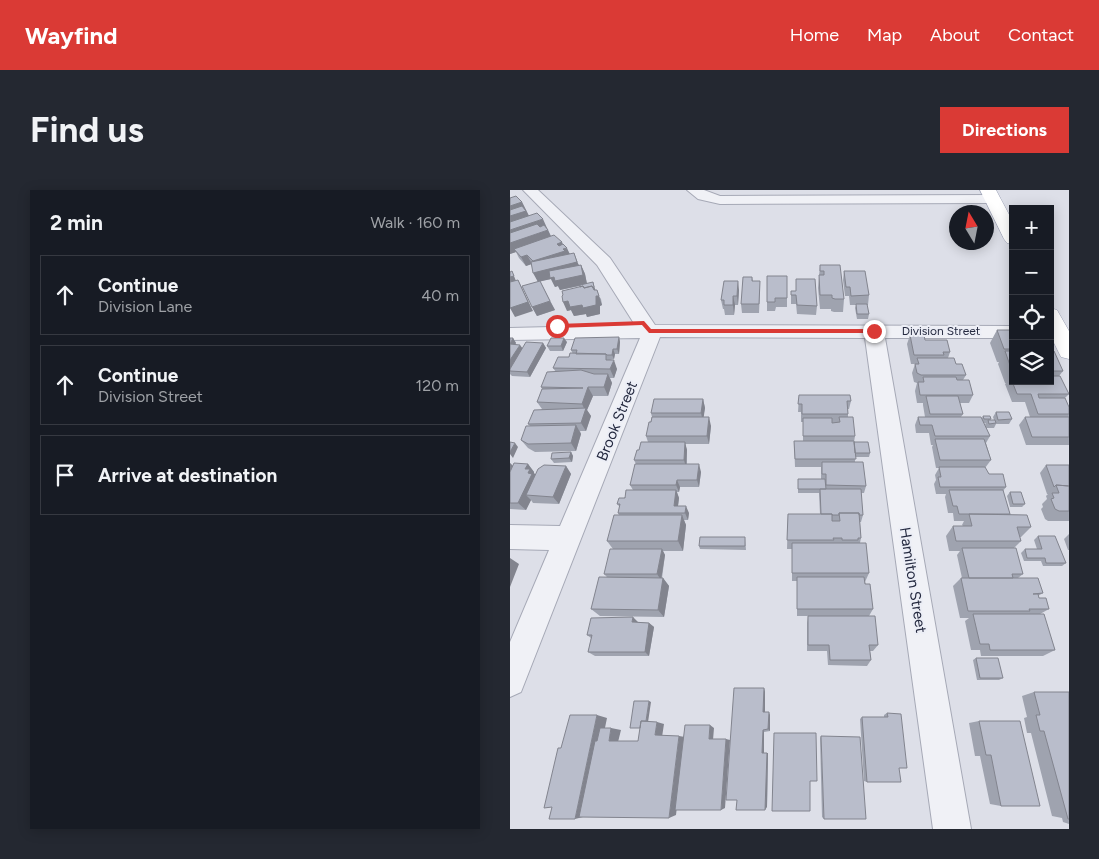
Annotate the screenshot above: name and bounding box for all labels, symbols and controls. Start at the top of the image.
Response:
text: Wayfind [25,21,118,50]
text: Home [790,24,839,46]
text: Map [867,24,902,46]
text: About [930,24,980,46]
text: Contact [1008,24,1074,46]
button: Directions [940,107,1069,153]
text: Find us [30,109,144,151]
north arrow [949,205,994,250]
map controls [1009,205,1054,385]
button: + [1009,205,1054,250]
text: 2 min [50,210,103,235]
text: Walk · 160 m [370,213,460,232]
button: − [1009,250,1054,295]
text: Continue [98,274,178,297]
icon: ahead [51,281,79,309]
text: 40 m [421,286,459,305]
button: locate [1009,295,1054,340]
text: Division Lane [98,297,192,316]
route start [546,315,569,338]
route end [863,320,886,343]
street label: Division Street [902,324,981,338]
button: layers [1009,340,1054,385]
text: Continue [98,364,178,387]
icon: ahead [51,371,79,399]
text: 120 m [416,376,459,395]
street label: Brook Street [593,378,641,464]
text: Division Street [98,387,203,406]
icon: arrive [51,461,79,489]
text: Arrive at destination [98,464,277,487]
street label: Hamilton Street [896,526,930,635]

